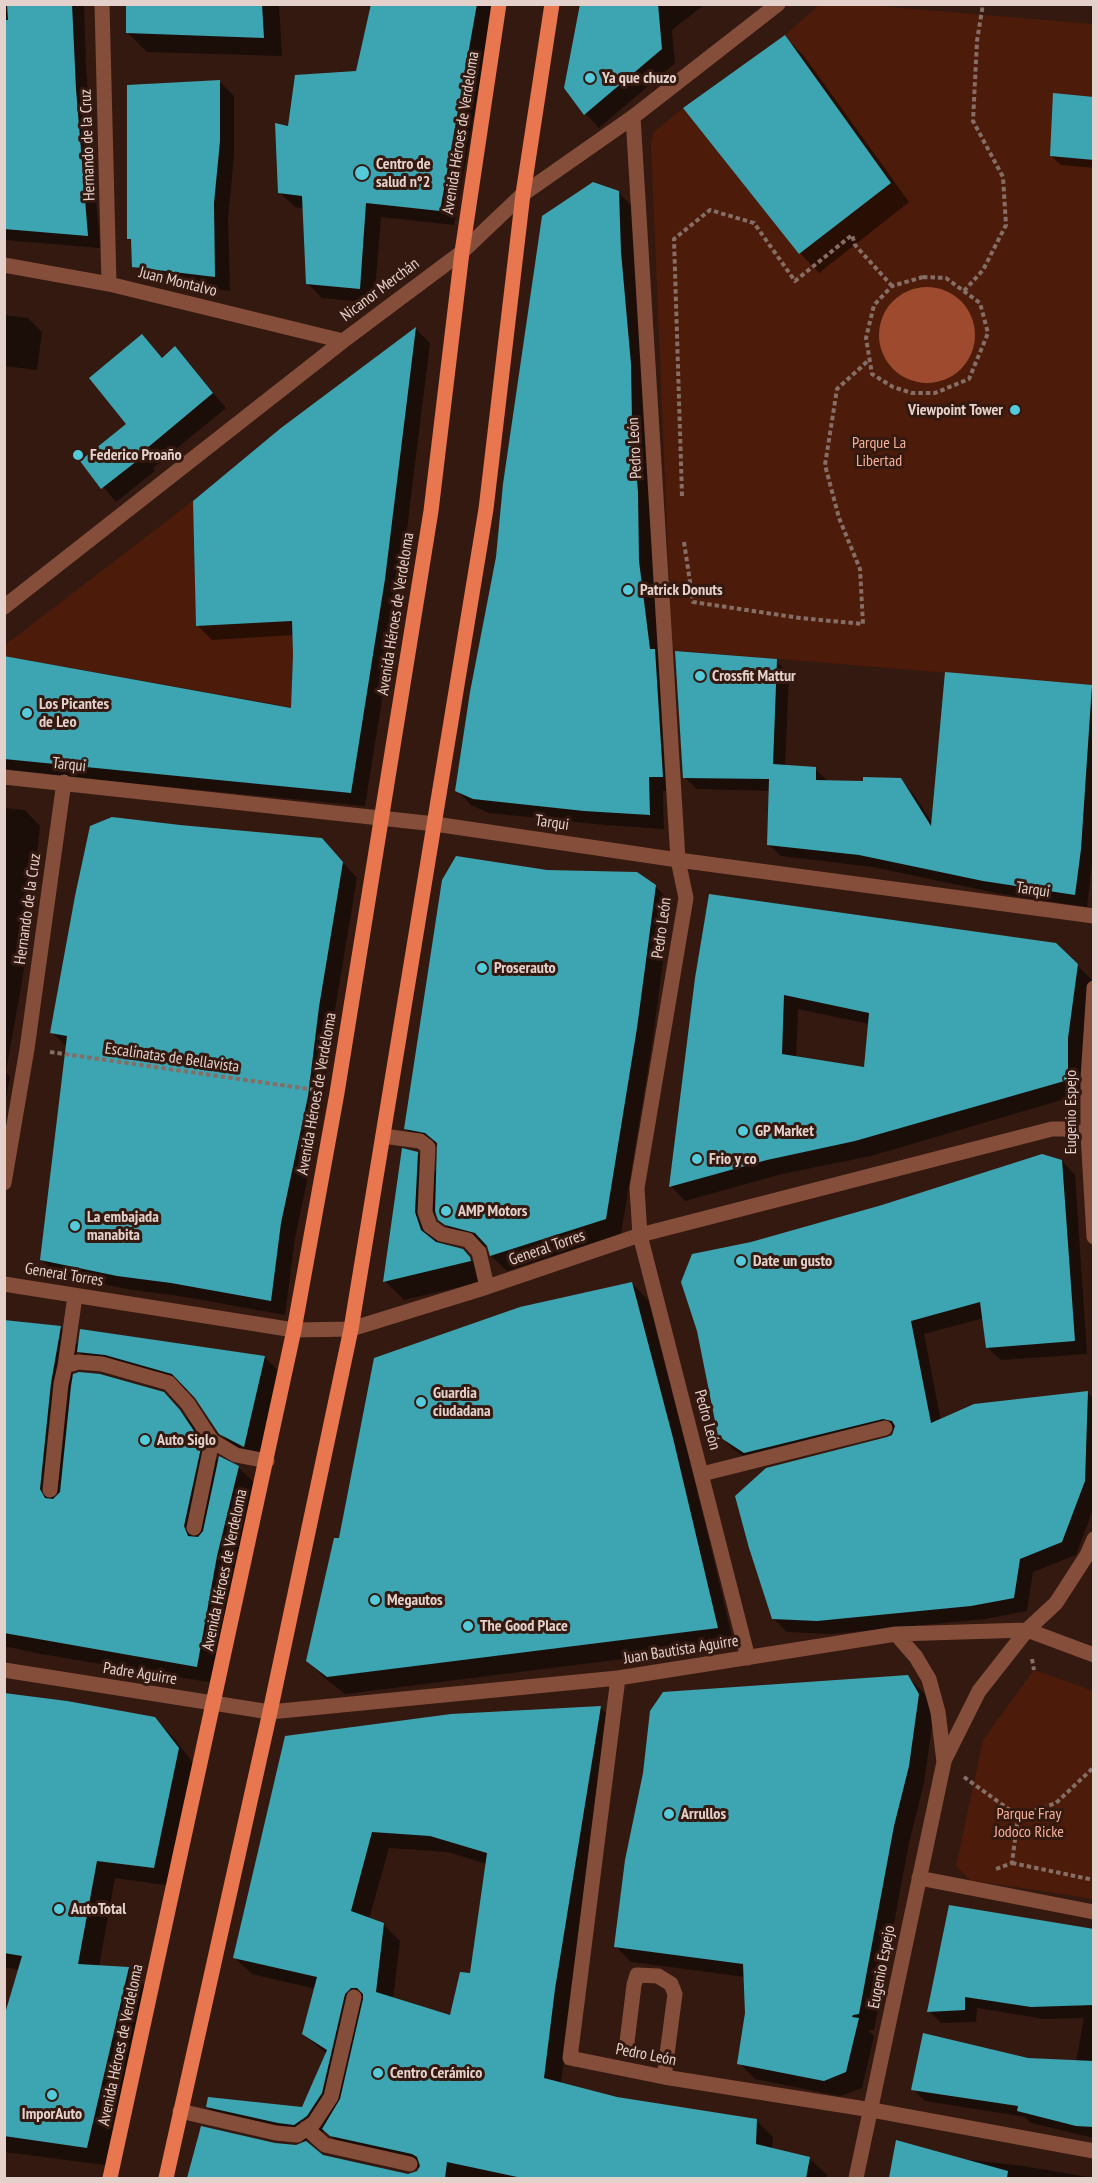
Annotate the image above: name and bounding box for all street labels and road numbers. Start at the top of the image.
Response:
street label: Avenida Héroes de Verdeloma [439,50,483,216]
street label: Hernando de la Cruz [76,89,100,201]
street label: Nicanor Merchán [337,254,423,326]
street label: Juan Montalvo [137,263,219,301]
street label: Pedro León [624,417,646,479]
street label: Avenida Héroes de Verdeloma [374,531,418,697]
street label: Tarqui [51,754,87,776]
street label: Tarqui [534,811,570,835]
street label: Hernando de la Cruz [11,852,45,966]
street label: Tarqui [1015,878,1051,902]
street label: Pedro León [648,896,676,960]
street label: Avenida Héroes de Verdeloma [293,1011,341,1177]
street label: Escalinatas de Bellavista [104,1039,240,1077]
street label: Eugenio Espejo [1061,1070,1081,1154]
street label: General Torres [506,1226,588,1270]
street label: General Torres [23,1259,105,1291]
street label: Pedro León [690,1388,724,1452]
street label: Avenida Héroes de Verdeloma [199,1488,251,1652]
street label: Juan Bautista Aguirre [622,1631,740,1669]
street label: Padre Aguirre [102,1659,178,1689]
street label: Eugenio Espejo [865,1924,899,2010]
street label: Avenida Héroes de Verdeloma [95,1963,147,2127]
street label: Pedro León [614,2040,678,2070]

